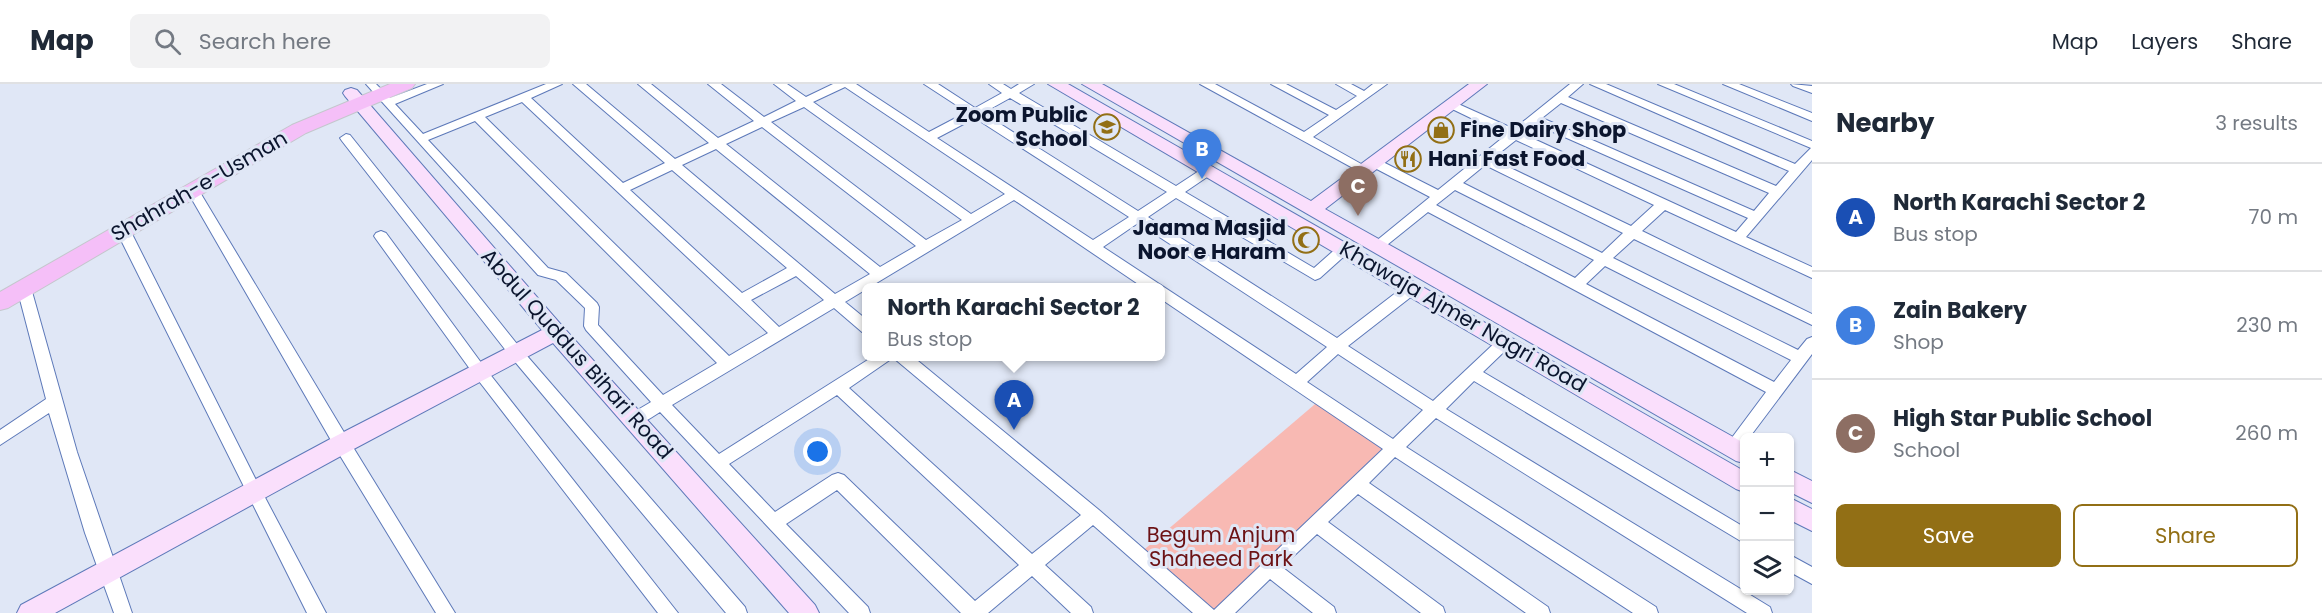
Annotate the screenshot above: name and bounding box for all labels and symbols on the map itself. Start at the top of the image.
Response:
place label: Zoom Public School [955,100,1088,153]
school or university icon: Zoom Public School [1092,112,1122,142]
shop icon: Fine Dairy Shop [1426,115,1456,145]
place label: Fine Dairy Shop [1460,115,1626,144]
street label: Shahrah-e-Usman [105,123,292,248]
pin: B [1182,130,1222,179]
restaurant icon: Hani Fast Food [1393,144,1423,174]
place label: Hani Fast Food [1428,144,1585,173]
pin: C [1338,166,1378,216]
place label: Jaama Masjid Noor e Haram [1133,213,1286,266]
mosque icon: Jaama Masjid Noor e Haram [1291,225,1321,255]
street label: Khawaja Ajmer Nagri Road [1335,234,1592,399]
street label: Abdul Quddus Bihari Road [475,242,680,465]
pin: A [994,380,1034,430]
your location [803,437,832,466]
park label: Begum Anjum Shaheed Park [1147,520,1295,573]

